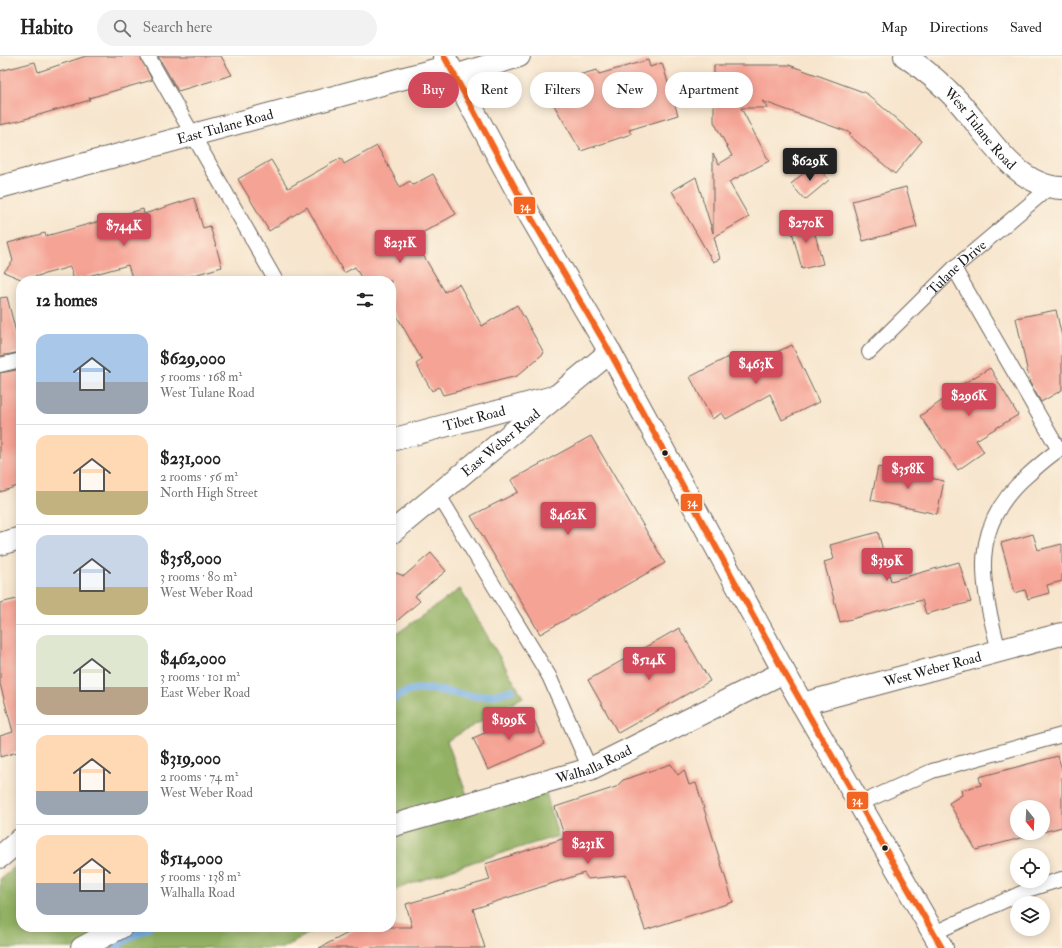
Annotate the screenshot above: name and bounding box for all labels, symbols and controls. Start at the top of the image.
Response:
search box [97,10,377,46]
text: Habito [20,16,73,40]
icon: search [111,17,133,39]
text: Search here [143,18,212,37]
text: Map [881,19,907,36]
text: Directions [929,19,988,36]
text: Saved [1010,19,1042,36]
chip: Buy [408,72,459,108]
chip: Rent [467,72,522,108]
chip: Filters [530,72,594,108]
chip: New [602,72,657,108]
chip: Apartment [665,72,753,108]
street label: West Tulane Road [940,83,1020,173]
street label: East Tulane Road [175,106,275,148]
pin: $629K [782,148,838,182]
text: $629K [792,153,828,169]
line badge: 34 [513,196,536,215]
text: 34 [520,200,531,214]
pin: $270K [778,210,834,244]
pin: $744K [96,213,152,247]
text: $270K [788,215,824,231]
text: $744K [106,218,142,234]
pin: $231K [372,230,428,264]
text: $231K [384,235,416,251]
street label: Tulane Drive [924,236,990,299]
icon: filters [354,289,376,311]
text: 12 homes [36,290,97,311]
text: $629,000 [160,348,226,369]
icon: home [68,350,116,398]
pin: $463K [728,351,784,385]
text: $463K [739,356,774,372]
text: 5 rooms · 168 m² [160,369,242,385]
pin: $296K [941,383,997,417]
text: West Tulane Road [160,385,255,401]
text: $296K [951,388,987,404]
street label: Tibet Road [441,402,507,435]
street label: East Weber Road [458,405,544,480]
text: $231,000 [160,448,221,469]
unlabelled marker [660,448,670,458]
icon: home [68,451,116,499]
pin: $358K [880,456,936,490]
text: $358K [891,461,925,477]
text: 2 rooms · 56 m² [160,469,238,485]
text: North High Street [160,485,258,501]
line badge: 34 [680,493,703,512]
text: 34 [687,496,698,510]
pin: $462K [540,502,596,536]
text: $462K [550,507,586,523]
text: $358,000 [160,548,222,569]
pin: $319K [859,548,915,582]
icon: home [68,551,116,599]
text: $319K [871,553,903,569]
text: 3 rooms · 80 m² [160,569,237,585]
text: West Weber Road [160,585,253,601]
pin: $514K [621,647,677,681]
text: $462,000 [160,648,226,669]
street label: West Weber Road [881,648,983,691]
icon: home [68,651,116,699]
text: $514K [632,652,666,668]
text: 3 rooms · 101 m² [160,669,240,685]
text: East Weber Road [160,685,250,701]
pin: $199K [481,707,537,741]
text: $199K [492,712,526,728]
street label: Walhalla Road [553,742,635,788]
text: $319,000 [160,748,221,769]
icon: home [68,751,116,799]
text: 2 rooms · 74 m² [160,769,238,785]
text: West Weber Road [160,785,253,801]
line badge: 34 [846,791,869,810]
text: 34 [852,794,863,808]
north arrow [1010,800,1050,840]
map controls [1010,800,1050,936]
pin: $231K [560,831,616,865]
text: $231K [572,836,604,852]
unlabelled marker [880,843,890,853]
text: $514,000 [160,848,223,869]
button: locate [1010,848,1050,888]
icon: home [68,851,116,899]
text: 5 rooms · 138 m² [160,869,241,885]
text: Walhalla Road [160,885,235,901]
button: layers [1010,896,1050,936]

